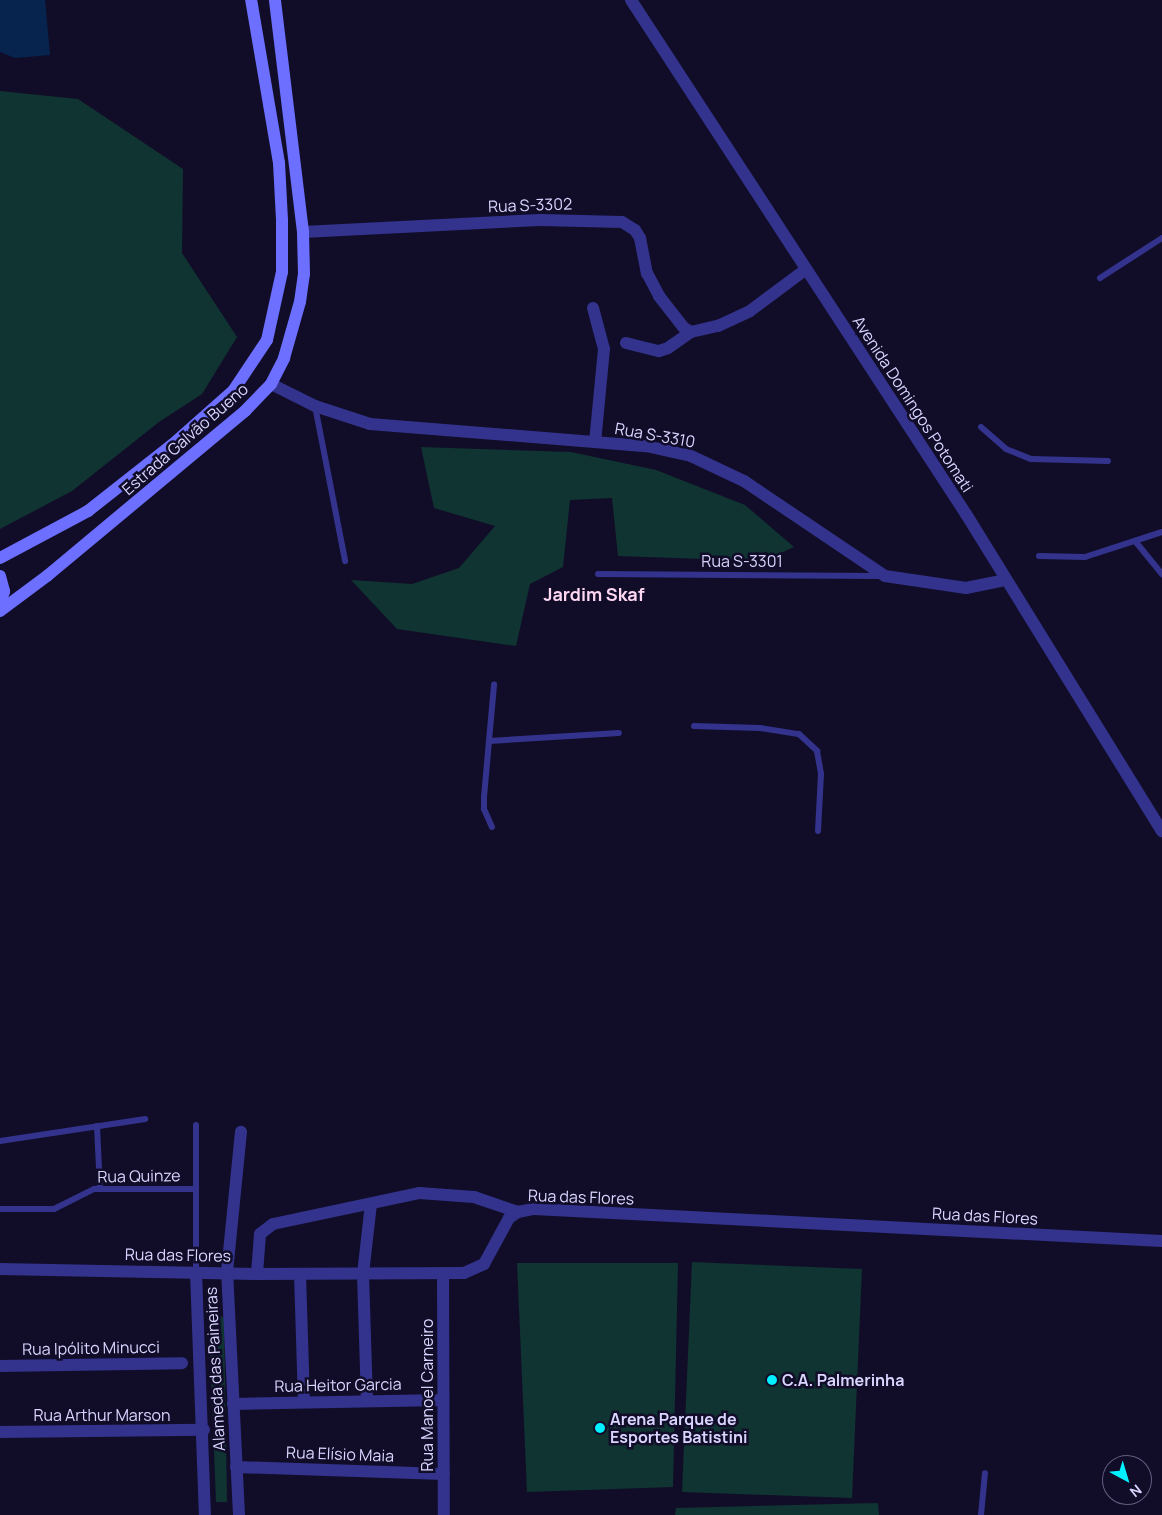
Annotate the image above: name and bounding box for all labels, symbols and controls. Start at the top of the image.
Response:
street label: Rua S-3302 [488,194,572,216]
street label: Avenida Domingos Potomati [849,312,977,496]
street label: Estrada Galvão Bueno [118,379,252,499]
street label: Rua S-3310 [613,418,697,452]
street label: Rua S-3301 [701,551,783,571]
district label: Jardim Skaf [543,583,645,605]
street label: Rua Quinze [97,1166,181,1186]
street label: Rua das Flores [528,1186,634,1208]
street label: Rua das Flores [931,1204,1039,1228]
street label: Rua das Flores [125,1244,231,1266]
street label: Alameda das Paineiras [201,1286,229,1452]
street label: Rua Manoel Carneiro [417,1319,437,1471]
street label: Rua Ipólito Minucci [22,1337,160,1359]
place label: C.A. Palmerinha [782,1370,904,1390]
street label: Rua Heitor Garcia [274,1374,402,1396]
marker: C.A. Palmerinha [766,1374,778,1386]
street label: Rua Arthur Marson [33,1405,171,1425]
place label: Arena Parque de Esportes Batistini [610,1409,747,1447]
marker: Arena Parque de Esportes Batistini [594,1422,606,1434]
street label: Rua Elísio Maia [286,1443,394,1465]
north arrow [1102,1455,1152,1505]
text: N [1126,1481,1146,1502]

